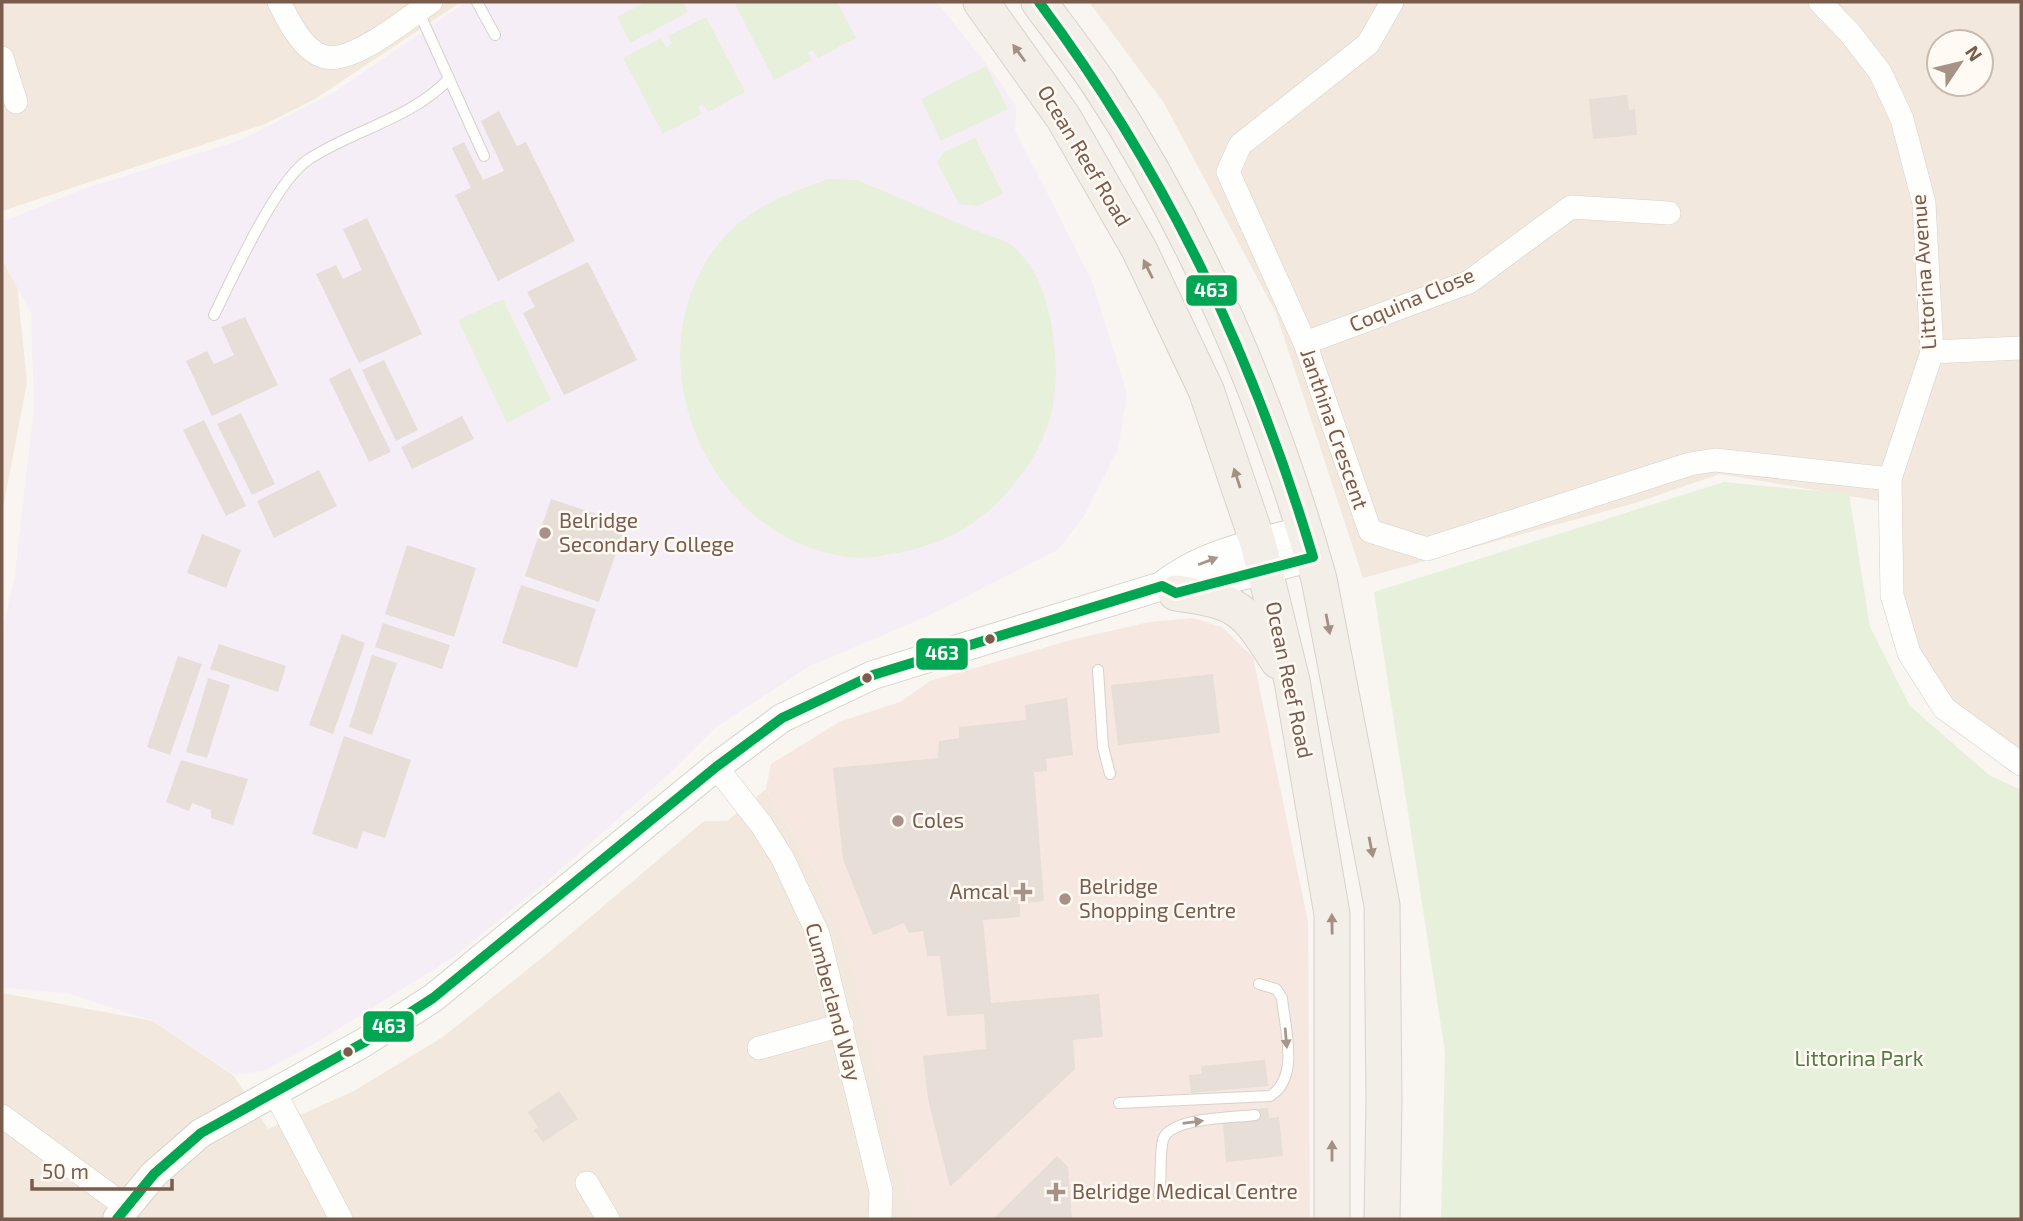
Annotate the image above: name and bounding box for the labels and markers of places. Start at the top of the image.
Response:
place label: Belridge Secondary College [559,507,734,556]
marker: Belridge Secondary College [537,525,553,541]
unlabelled marker [983,632,997,646]
unlabelled marker [860,671,874,685]
place label: Coles [912,807,964,832]
marker: Coles [890,813,906,829]
place label: Belridge Shopping Centre [1079,873,1236,922]
place label: Amcal [950,878,1010,903]
marker: Amcal [1015,884,1031,900]
marker: Belridge Shopping Centre [1057,891,1073,907]
unlabelled marker [341,1045,355,1059]
place label: Belridge Medical Centre [1072,1178,1298,1203]
marker: Belridge Medical Centre [1046,1182,1066,1202]

